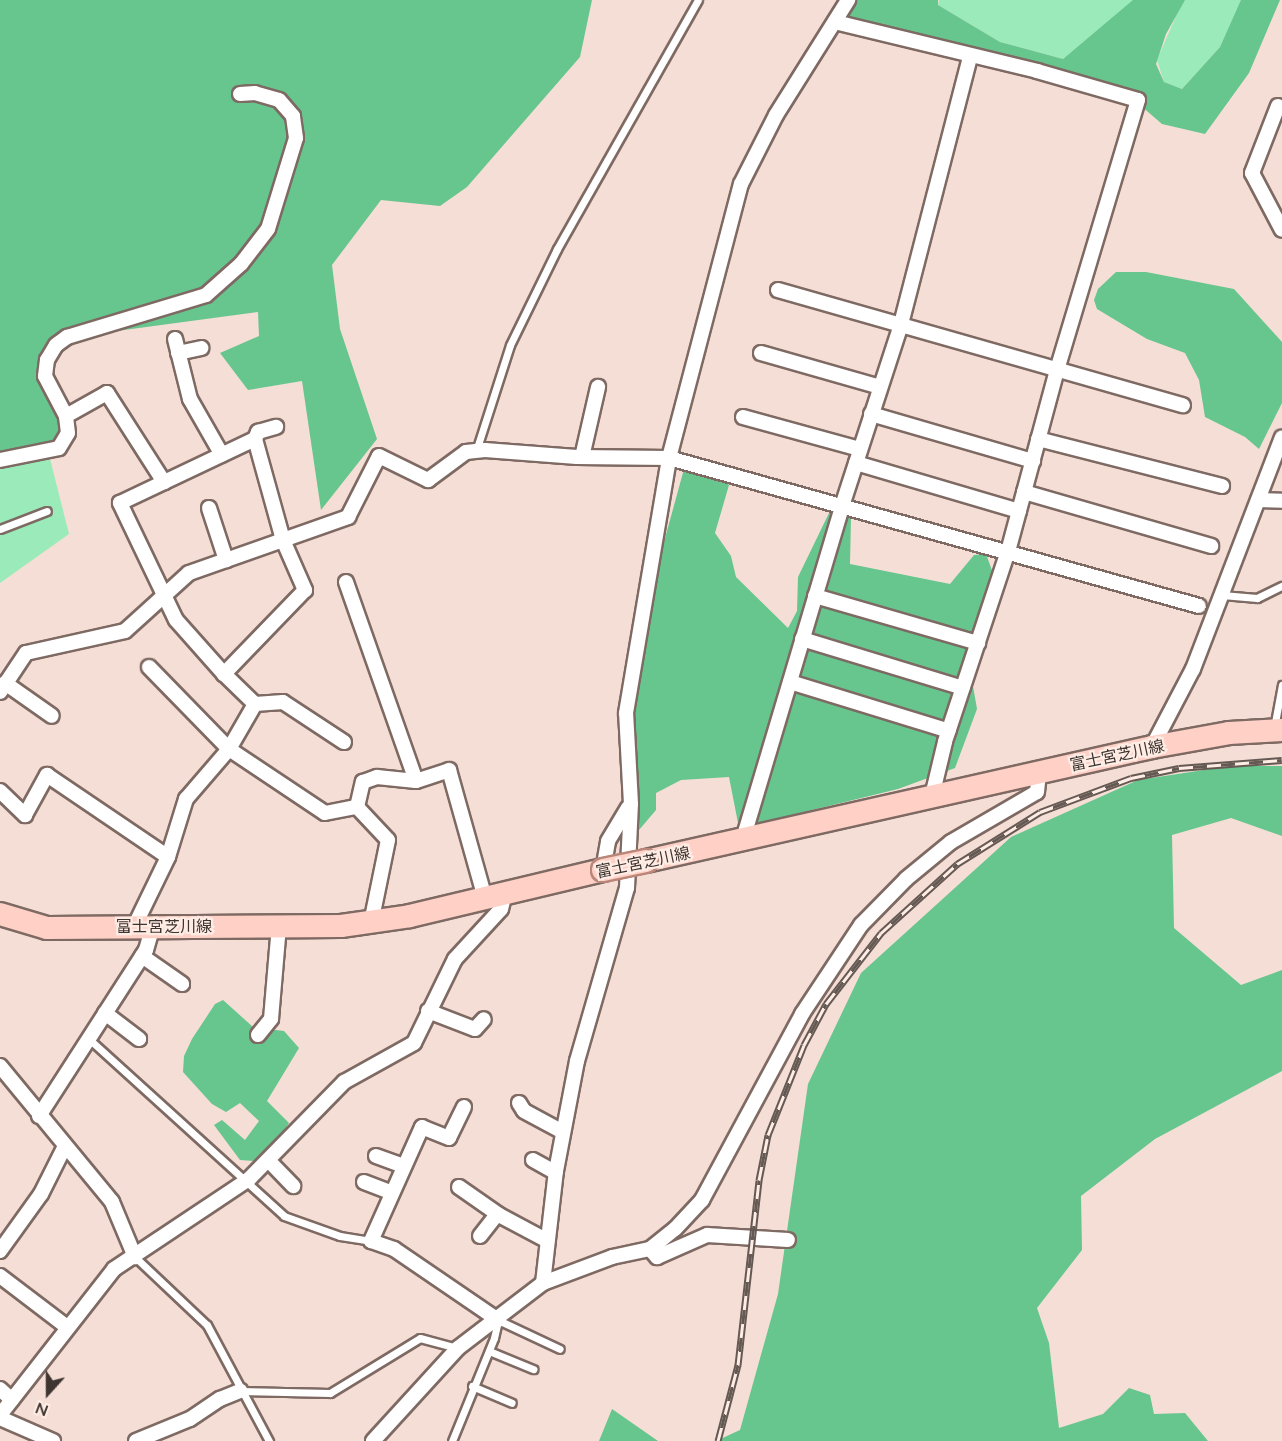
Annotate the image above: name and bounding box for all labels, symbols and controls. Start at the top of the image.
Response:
street label: 富士宮芝川線 [1068,736,1166,774]
street label: 富士宮芝川線 [594,843,692,881]
street label: 富士宮芝川線 [116,916,212,936]
north arrow [18,1363,78,1423]
text: N [32,1399,51,1421]

